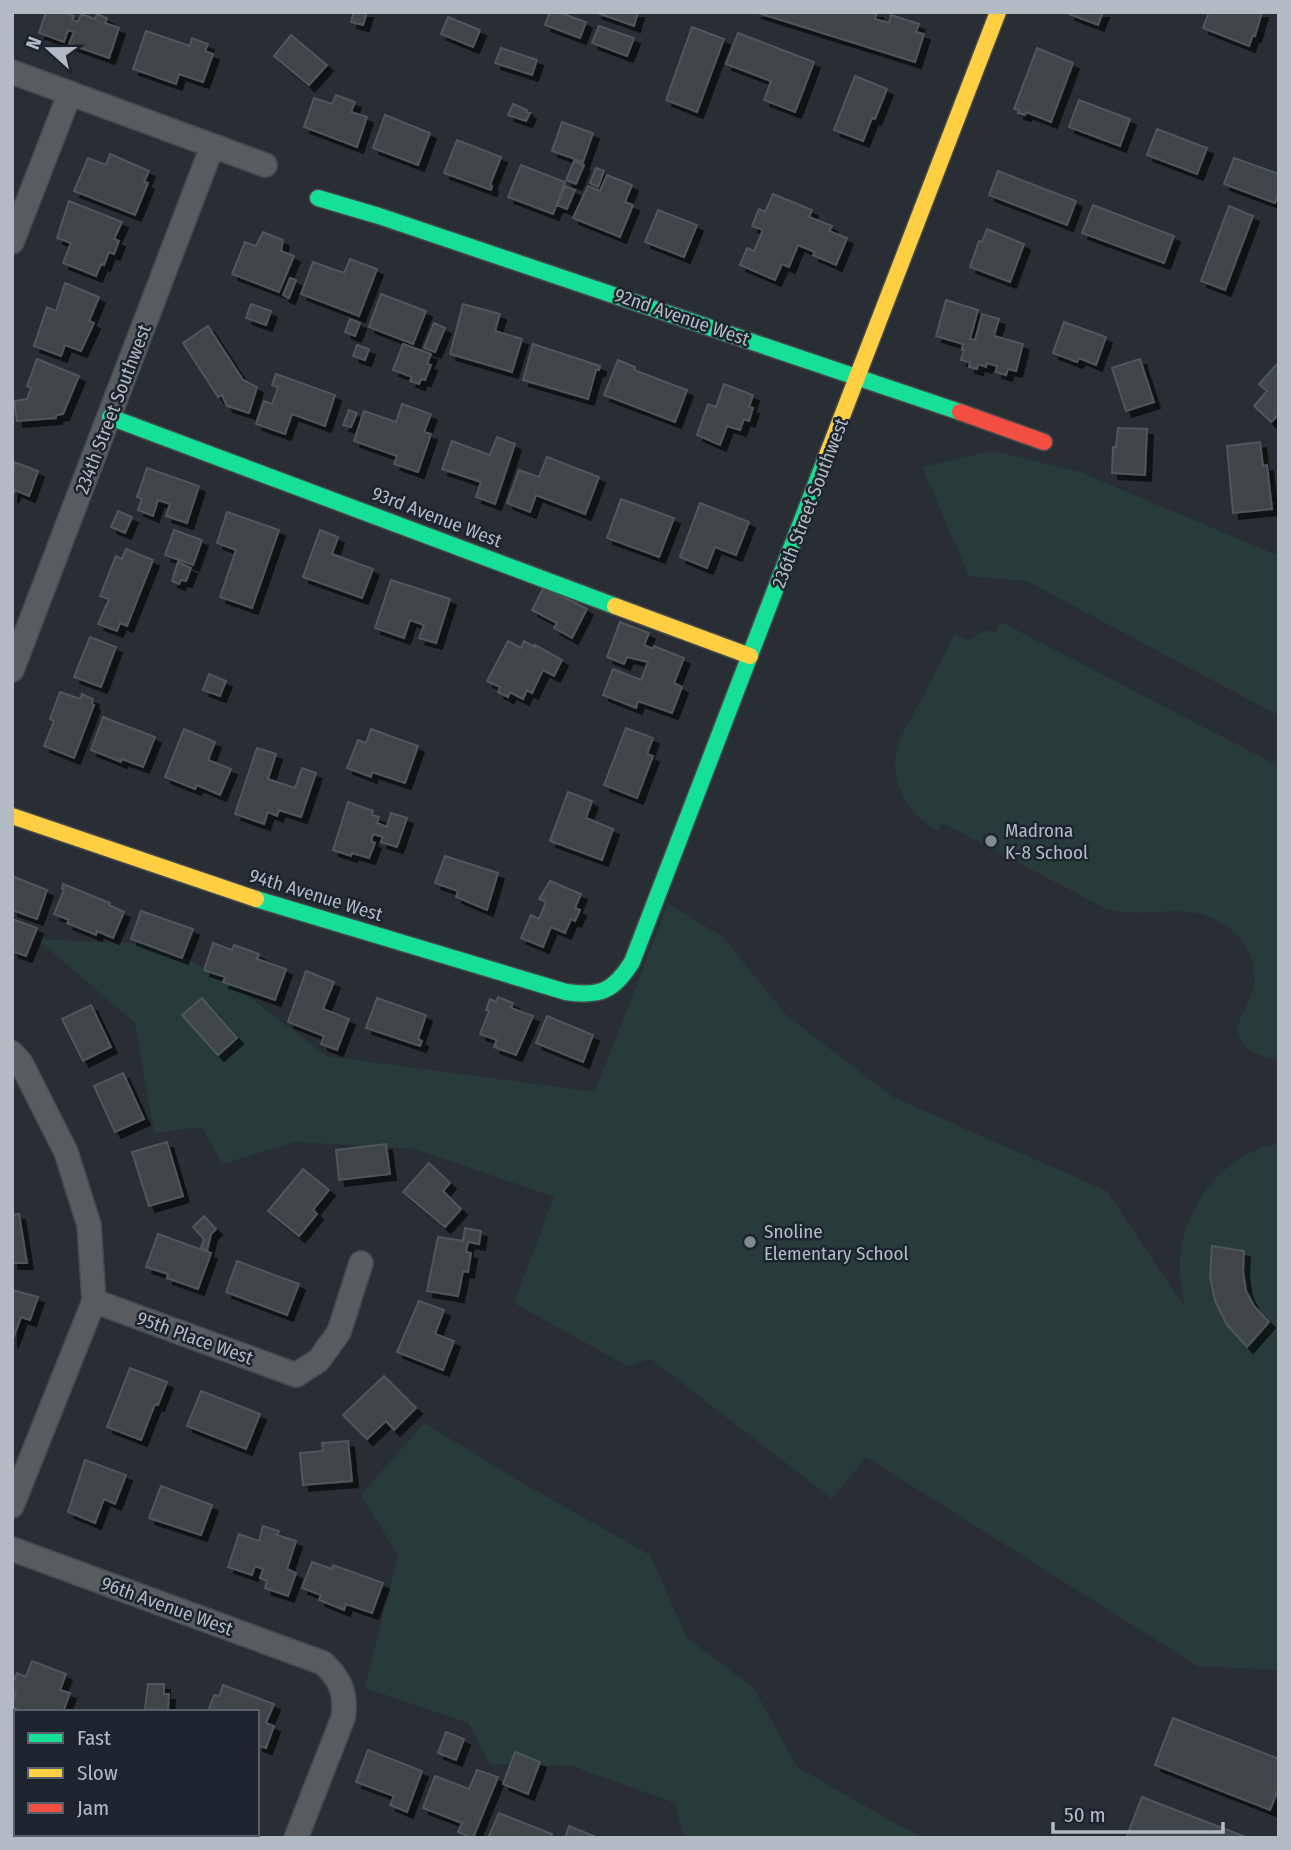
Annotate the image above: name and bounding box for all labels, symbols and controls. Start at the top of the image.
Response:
north arrow [14,14,84,84]
text: N [21,34,46,53]
street label: 92nd Avenue West [611,283,753,351]
street label: 234th Street Southwest [70,320,156,497]
street label: 236th Street Southwest [767,414,853,591]
street label: 93rd Avenue West [369,482,506,553]
place label: Madrona K-8 School [1005,819,1088,864]
marker: Madrona K-8 School [983,833,999,849]
street label: 94th Avenue West [247,864,386,926]
place label: Snoline Elementary School [764,1220,909,1265]
marker: Snoline Elementary School [742,1234,758,1250]
street label: 95th Place West [134,1306,257,1370]
street label: 96th Avenue West [98,1571,237,1641]
legend [14,1710,259,1836]
text: Fast [77,1725,111,1751]
text: Slow [77,1760,118,1786]
scale bar [1053,1790,1223,1834]
text: Jam [77,1795,109,1821]
text: 50 m [1064,1802,1106,1828]

